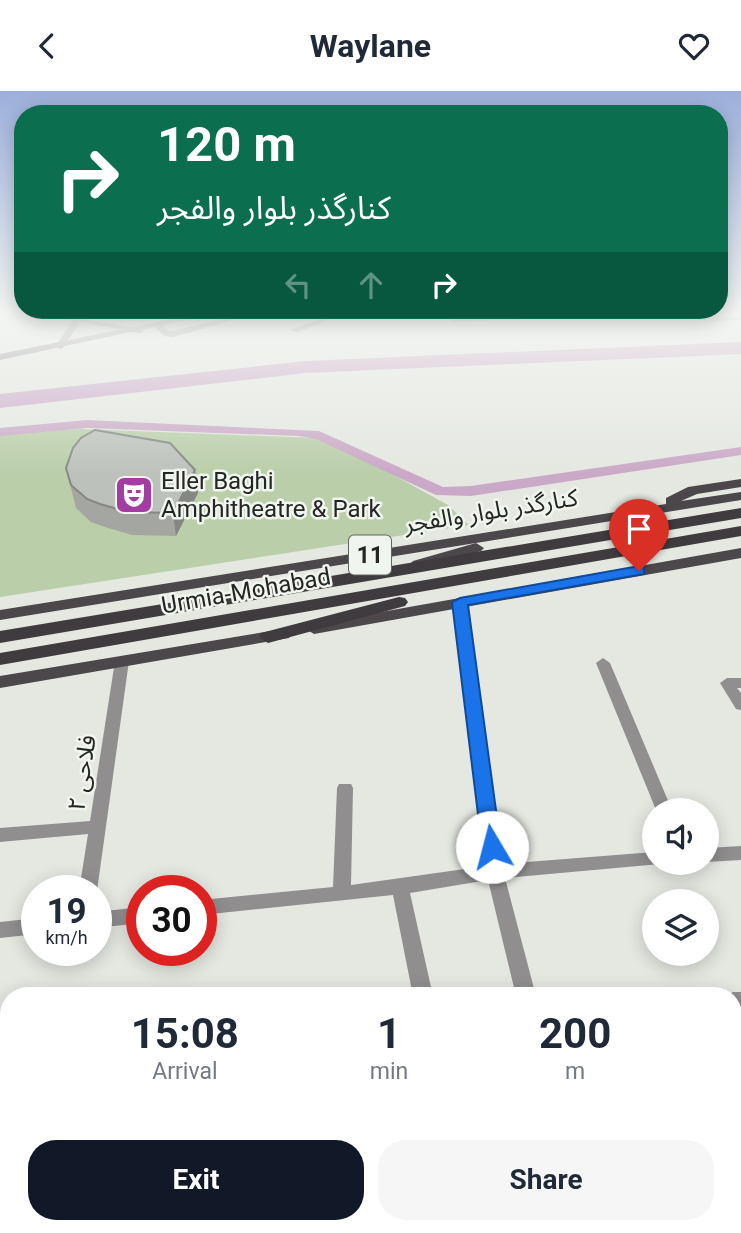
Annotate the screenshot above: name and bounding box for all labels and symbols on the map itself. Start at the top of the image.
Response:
place label: Eller Baghi Amphitheatre & Park [161,467,382,523]
theatre icon: Eller Baghi Amphitheatre & Park [113,474,155,516]
street label: کنارگذر بلوار والفجر [401,483,581,539]
pin [609,499,669,571]
road number: 11 [349,536,391,575]
street label: Urmia-Mohabad [159,562,333,620]
street label: فلاحی ۲ [62,733,102,813]
position arrow [455,810,529,884]
speed limit sign: 30 [126,875,217,966]

